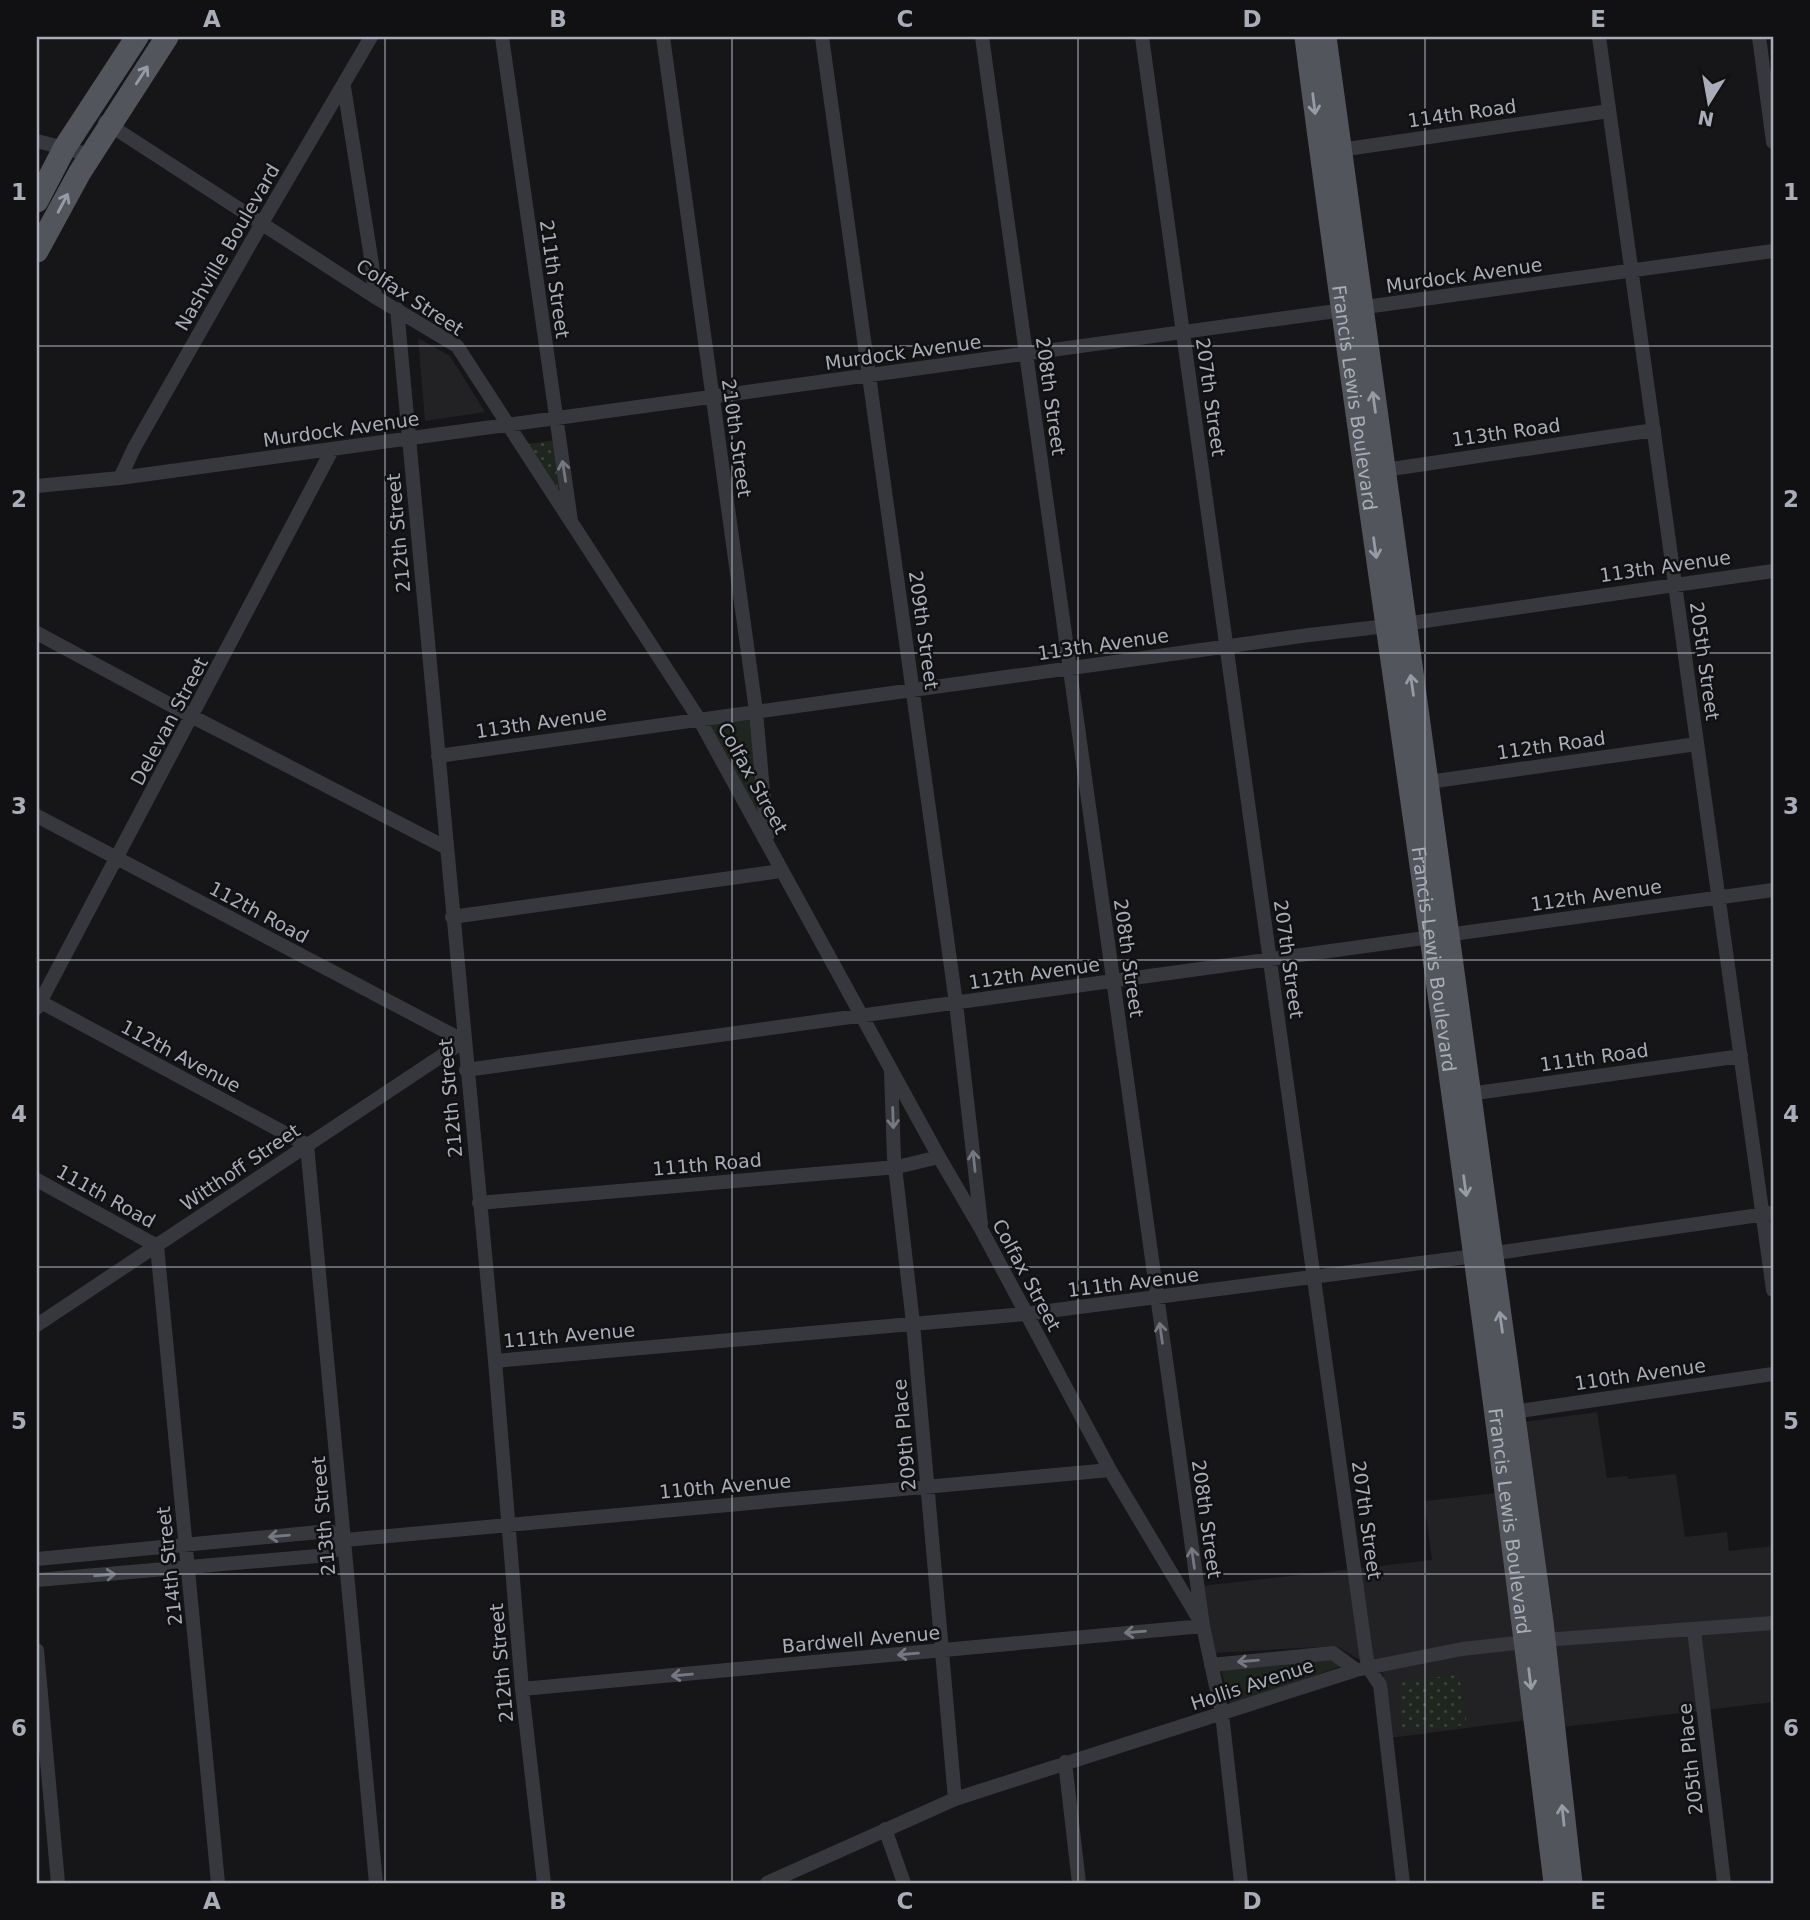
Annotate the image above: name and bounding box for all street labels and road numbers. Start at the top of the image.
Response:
street label: 114th Road [1406,94,1518,132]
street label: Nashville Boulevard [170,160,284,334]
street label: 211th Street [536,218,574,340]
street label: Murdock Avenue [1384,253,1544,297]
street label: Colfax Street [352,254,468,340]
street label: Francis Lewis Boulevard [1328,283,1382,512]
street label: Murdock Avenue [823,330,983,374]
street label: 208th Street [1032,335,1070,457]
street label: 207th Street [1192,336,1230,458]
street label: 210th Street [718,377,756,499]
street label: Murdock Avenue [261,407,421,451]
street label: 113th Road [1450,413,1562,451]
street label: 212th Street [382,473,414,593]
street label: 113th Avenue [1598,546,1732,586]
street label: 209th Street [905,569,943,691]
street label: 205th Street [1686,600,1724,722]
street label: 113th Avenue [1036,624,1170,664]
street label: Delevan Street [126,653,212,789]
street label: 113th Avenue [474,702,608,742]
street label: Colfax Street [713,719,793,837]
street label: 112th Road [1495,726,1607,764]
street label: Francis Lewis Boulevard [1407,845,1461,1073]
street label: 112th Avenue [1529,875,1663,915]
street label: 112th Road [206,877,312,947]
street label: 208th Street [1110,897,1148,1019]
street label: 207th Street [1270,898,1308,1020]
street label: 112th Avenue [967,953,1101,993]
street label: 112th Avenue [117,1015,245,1097]
street label: 212th Street [434,1038,466,1158]
street label: 111th Road [1538,1038,1650,1076]
street label: Witthoff Street [176,1119,304,1215]
street label: 111th Road [652,1148,762,1180]
street label: 111th Road [53,1160,159,1232]
street label: Colfax Street [988,1215,1066,1335]
street label: 111th Avenue [1066,1263,1200,1301]
street label: 111th Avenue [502,1318,636,1352]
street label: 110th Avenue [1573,1354,1707,1394]
street label: 209th Place [888,1378,920,1492]
street label: Francis Lewis Boulevard [1484,1407,1535,1635]
street label: 213th Street [307,1456,339,1576]
street label: 208th Street [1188,1458,1226,1580]
street label: 207th Street [1348,1459,1386,1581]
street label: 110th Avenue [658,1469,792,1503]
street label: 214th Street [152,1505,186,1627]
street label: 212th Street [485,1603,517,1723]
street label: Bardwell Avenue [781,1621,941,1657]
street label: Hollis Avenue [1188,1654,1316,1714]
street label: 205th Place [1673,1702,1707,1816]

